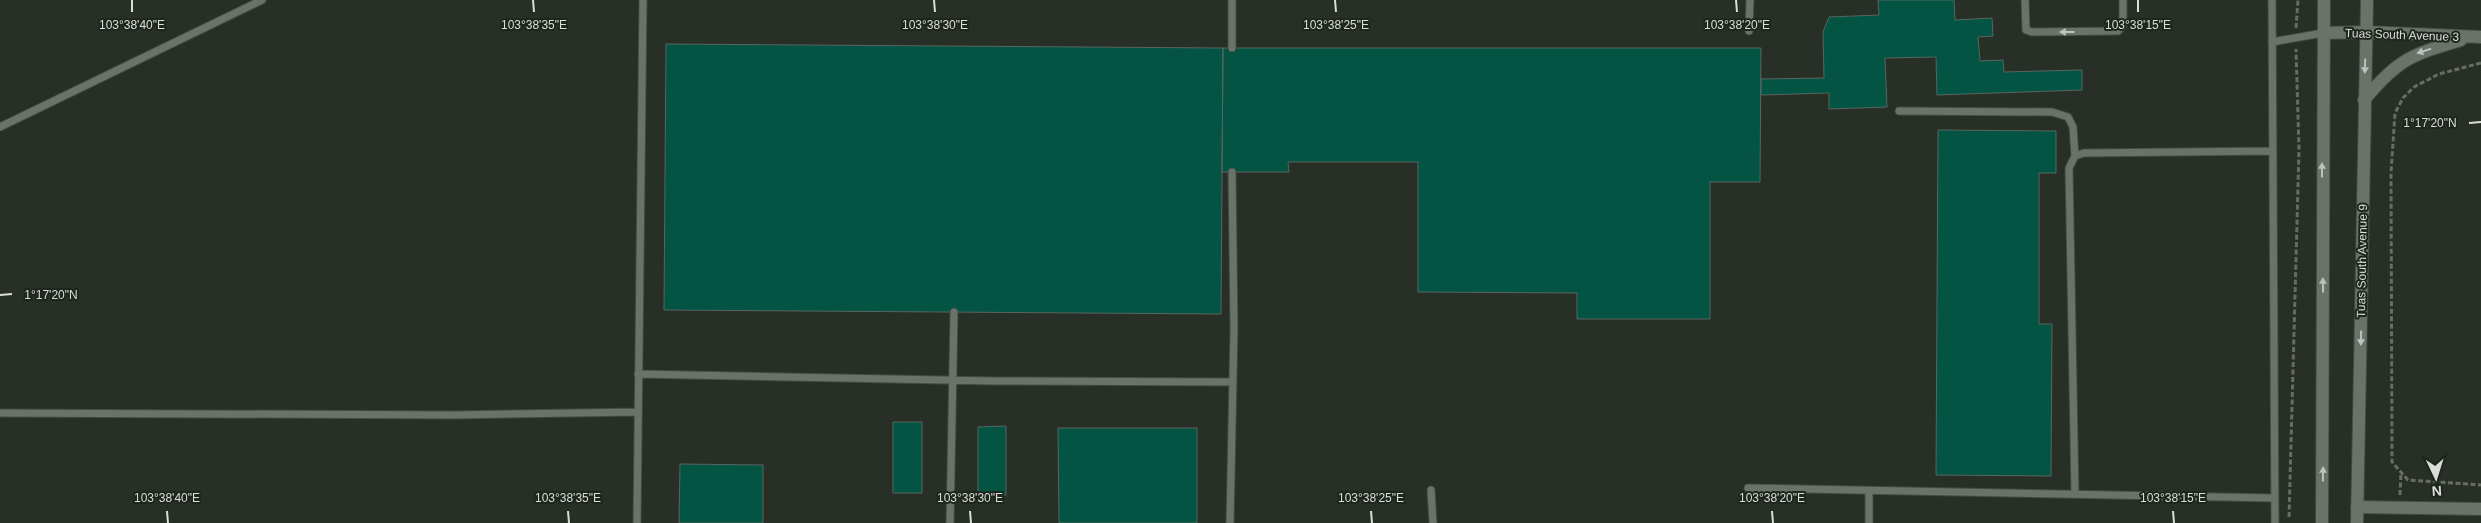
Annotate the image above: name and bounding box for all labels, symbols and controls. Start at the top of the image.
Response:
text: 103°38'40"E [99,18,165,32]
text: 103°38'35"E [501,18,567,32]
text: 103°38'30"E [902,18,968,32]
text: 103°38'25"E [1303,18,1369,32]
text: 103°38'20"E [1704,18,1770,32]
text: 103°38'15"E [2105,18,2171,32]
street label: Tuas South Avenue 3 [2345,26,2460,44]
one-way arrow [2059,28,2075,36]
one-way arrow [2416,48,2431,56]
one-way arrow [2361,58,2369,74]
text: 1°17'20"N [2403,116,2457,130]
one-way arrow [2318,162,2326,178]
street label: Tuas South Avenue 9 [2354,204,2370,318]
one-way arrow [2319,276,2327,292]
text: 1°17'20"N [24,288,78,302]
one-way arrow [2357,330,2365,346]
north arrow [2411,453,2461,503]
one-way arrow [2319,466,2327,482]
text: N [2431,483,2443,499]
text: 103°38'40"E [134,491,200,505]
text: 103°38'35"E [535,491,601,505]
text: 103°38'30"E [937,491,1003,505]
text: 103°38'25"E [1338,491,1404,505]
text: 103°38'20"E [1739,491,1805,505]
text: 103°38'15"E [2140,491,2206,505]

